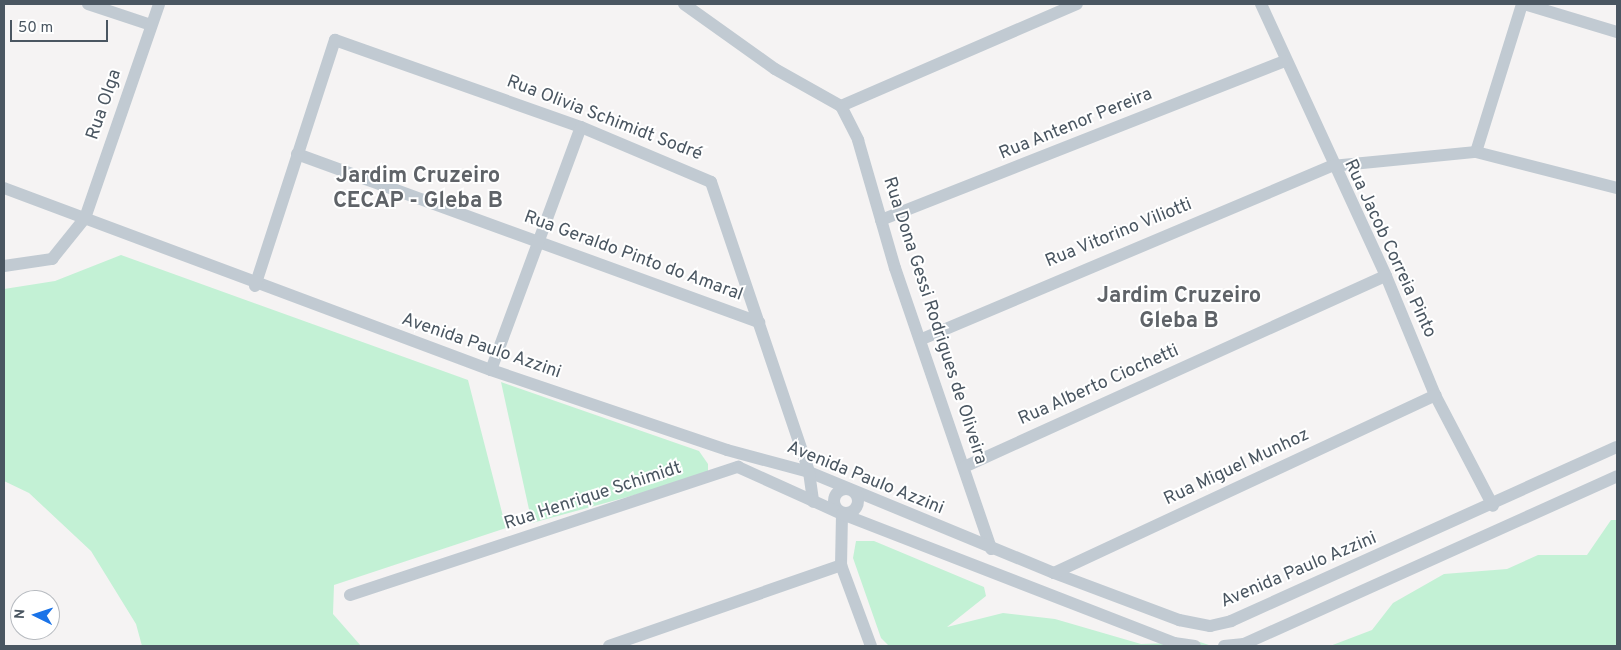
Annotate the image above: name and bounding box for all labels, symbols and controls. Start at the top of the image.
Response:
scale bar [12,10,110,42]
text: 50 m [18,19,53,38]
street label: Rua Olga [83,67,127,143]
street label: Rua Olivia Schimidt Sodré [503,72,705,166]
street label: Rua Antenor Pereira [996,84,1156,166]
street label: Rua Jacob Correia Pinto [1338,156,1440,342]
district label: Jardim Cruzeiro CECAP - Gleba B [333,163,503,215]
street label: Rua Dona Gessi Rodrigues de Oliveira [877,175,991,467]
street label: Rua Vitorino Viliotti [1042,194,1196,274]
street label: Rua Geraldo Pinto do Amaral [520,207,746,307]
district label: Jardim Cruzeiro Gleba B [1097,283,1261,334]
street label: Avenida Paulo Azzini [398,309,564,385]
street label: Rua Alberto Ciochetti [1015,341,1183,431]
street label: Rua Miguel Munhoz [1161,425,1313,511]
street label: Avenida Paulo Azzini [783,438,947,520]
street label: Rua Henrique Schimidt [502,458,684,536]
street label: Avenida Paulo Azzini [1217,528,1381,614]
north arrow [10,590,60,640]
text: N [12,608,29,620]

